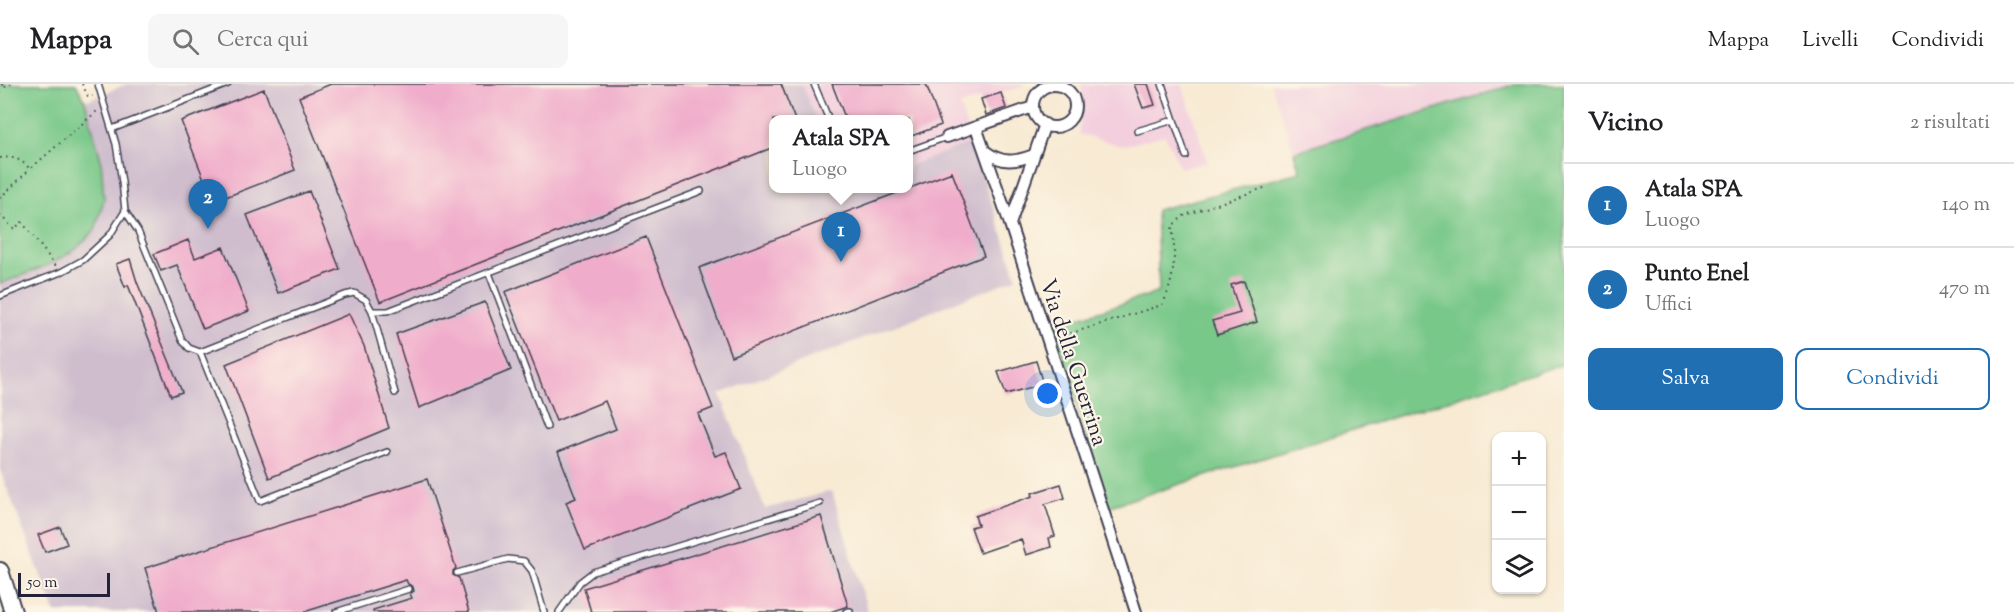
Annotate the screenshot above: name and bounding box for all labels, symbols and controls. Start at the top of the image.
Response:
search box [148,14,568,68]
text: Mappa [30,21,112,61]
icon: search [169,25,202,58]
text: Cerca qui [217,25,308,57]
text: Mappa [1708,26,1769,56]
text: Livelli [1802,26,1859,56]
text: Condividi [1892,26,1984,56]
text: Vicino [1588,105,1663,142]
text: 2 risultati [1910,109,1990,138]
popup [769,115,913,193]
text: Atala SPA [792,124,890,156]
text: Luogo [792,156,847,185]
text: Atala SPA [1645,175,1743,207]
pin: 2 [188,180,228,229]
text: 1 [1604,191,1611,220]
text: 140 m [1942,191,1990,220]
text: Luogo [1645,207,1700,236]
pin: 1 [822,212,860,262]
text: Punto Enel [1645,259,1749,291]
street label: Via della Guerrina [1030,275,1114,451]
text: 2 [1603,275,1612,304]
text: 470 m [1939,275,1990,304]
text: Uffici [1645,291,1692,320]
button: Salva [1588,348,1783,410]
button: Condividi [1795,348,1990,410]
your location [1033,379,1062,408]
map controls [1492,432,1546,594]
button: + [1492,432,1546,486]
button: − [1492,486,1546,540]
button: layers [1492,540,1546,594]
scale bar [18,570,110,598]
text: 50 m [27,572,58,595]

